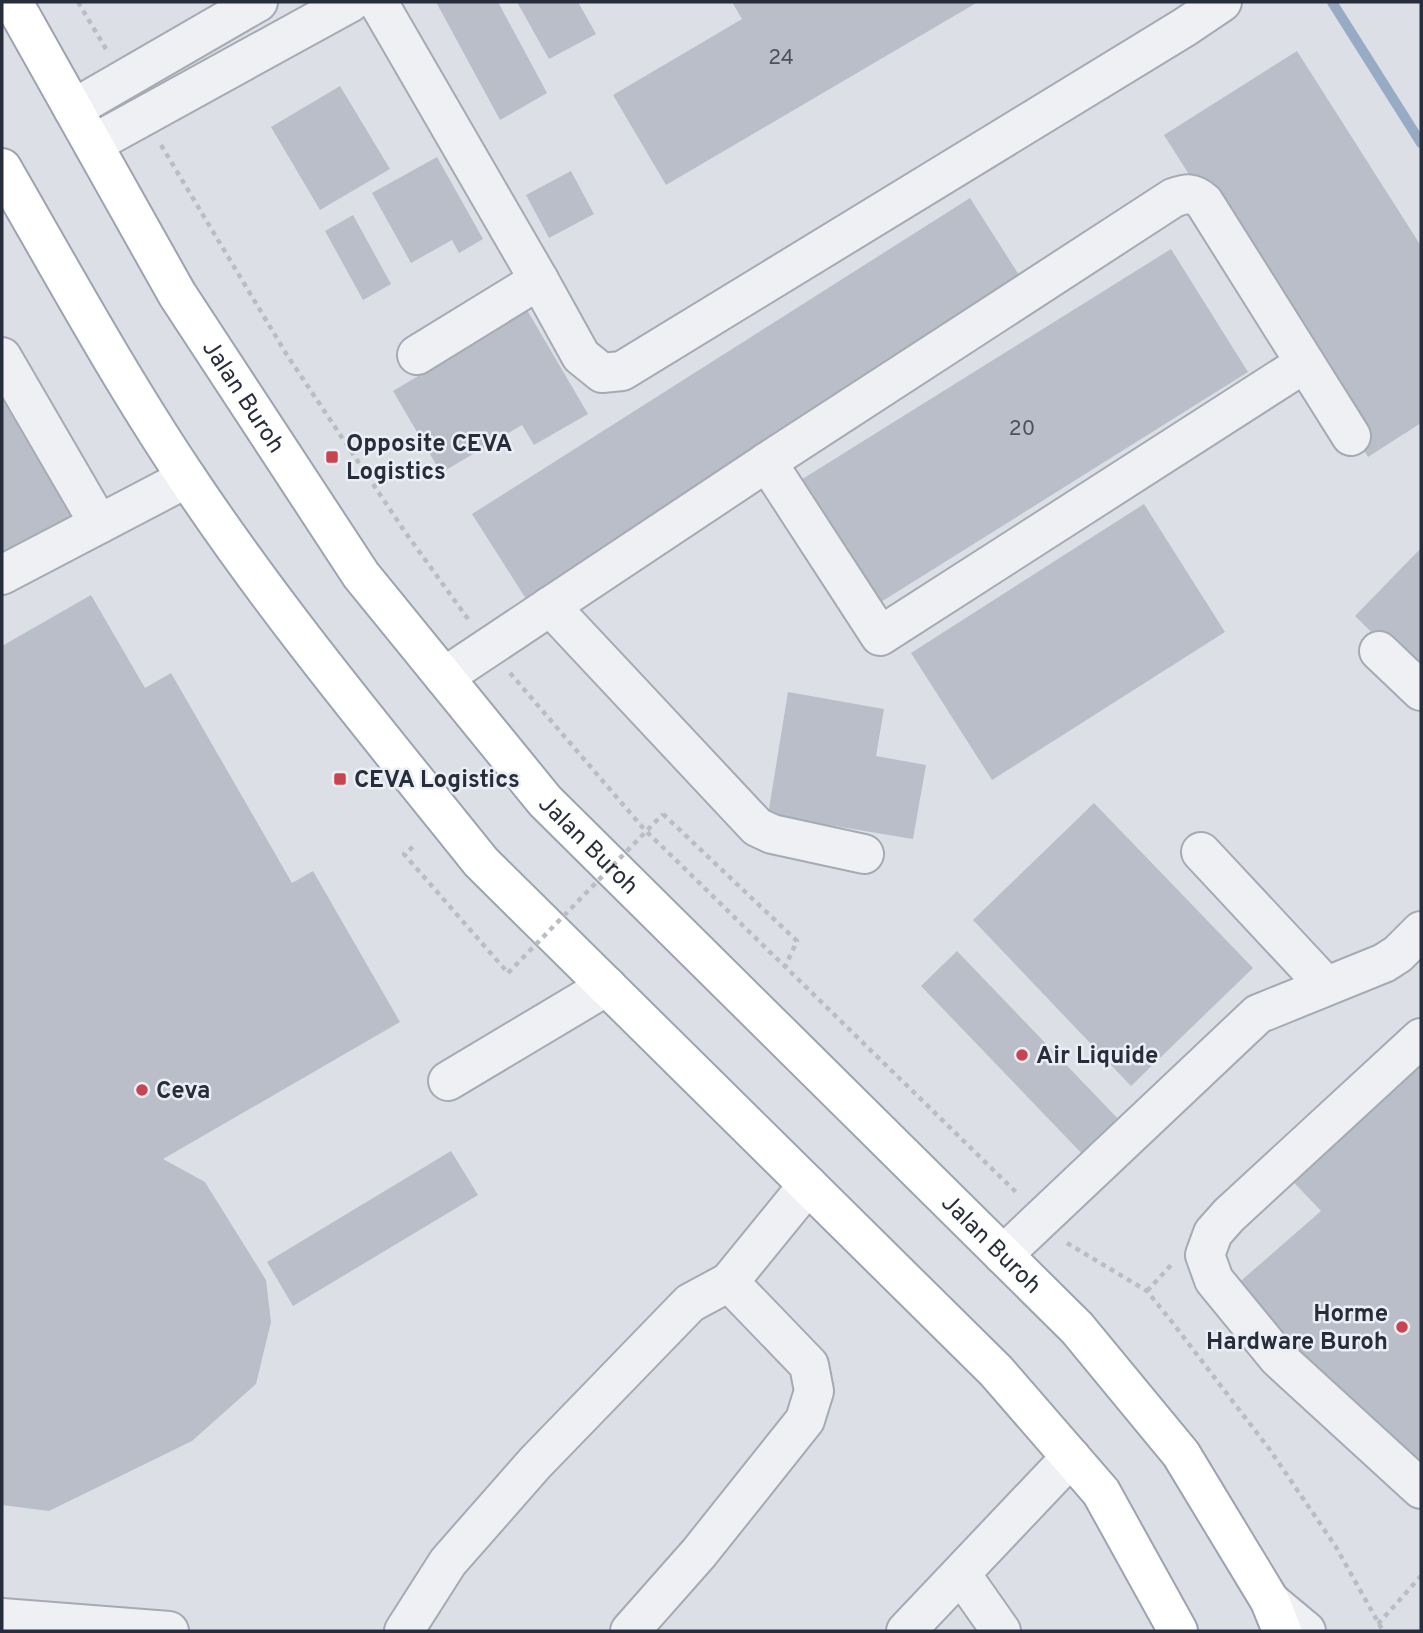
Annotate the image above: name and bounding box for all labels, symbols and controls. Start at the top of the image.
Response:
house number: 24 [768,45,794,72]
street label: Jalan Buroh [194,335,290,460]
house number: 20 [1009,416,1035,443]
place label: Opposite CEVA Logistics [346,430,513,488]
marker: Opposite CEVA Logistics [324,449,340,465]
place label: CEVA Logistics [354,766,520,796]
marker: CEVA Logistics [332,771,348,787]
street label: Jalan Buroh [531,790,644,902]
place label: Air Liquide [1036,1042,1158,1072]
marker: Air Liquide [1014,1047,1030,1063]
place label: Ceva [156,1077,210,1107]
marker: Ceva [134,1082,150,1098]
street label: Jalan Buroh [934,1189,1047,1301]
place label: Horme Hardware Buroh [1206,1300,1388,1358]
marker: Horme Hardware Buroh [1394,1319,1410,1335]

